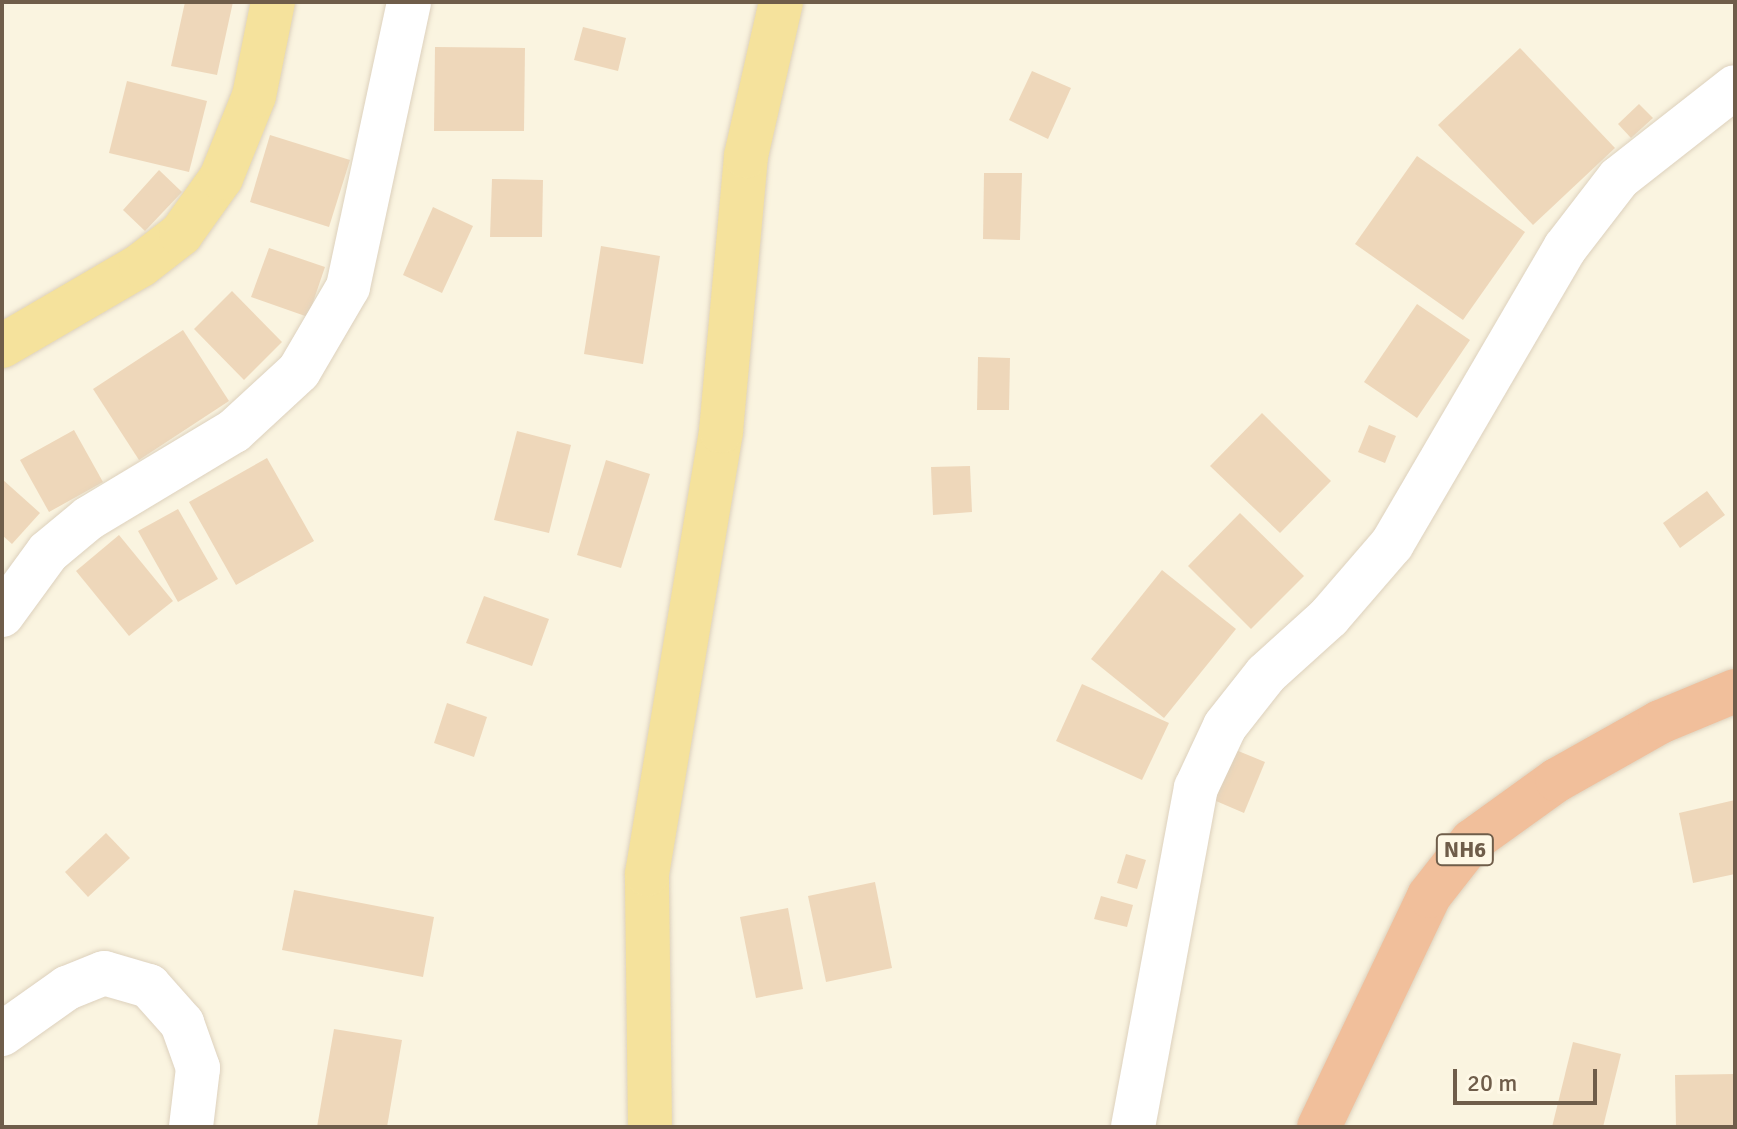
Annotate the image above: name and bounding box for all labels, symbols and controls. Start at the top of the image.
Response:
road number: NH6 [1435,832,1495,868]
scale bar [1457,1053,1601,1103]
text: 20 m [1467,1068,1517,1098]

